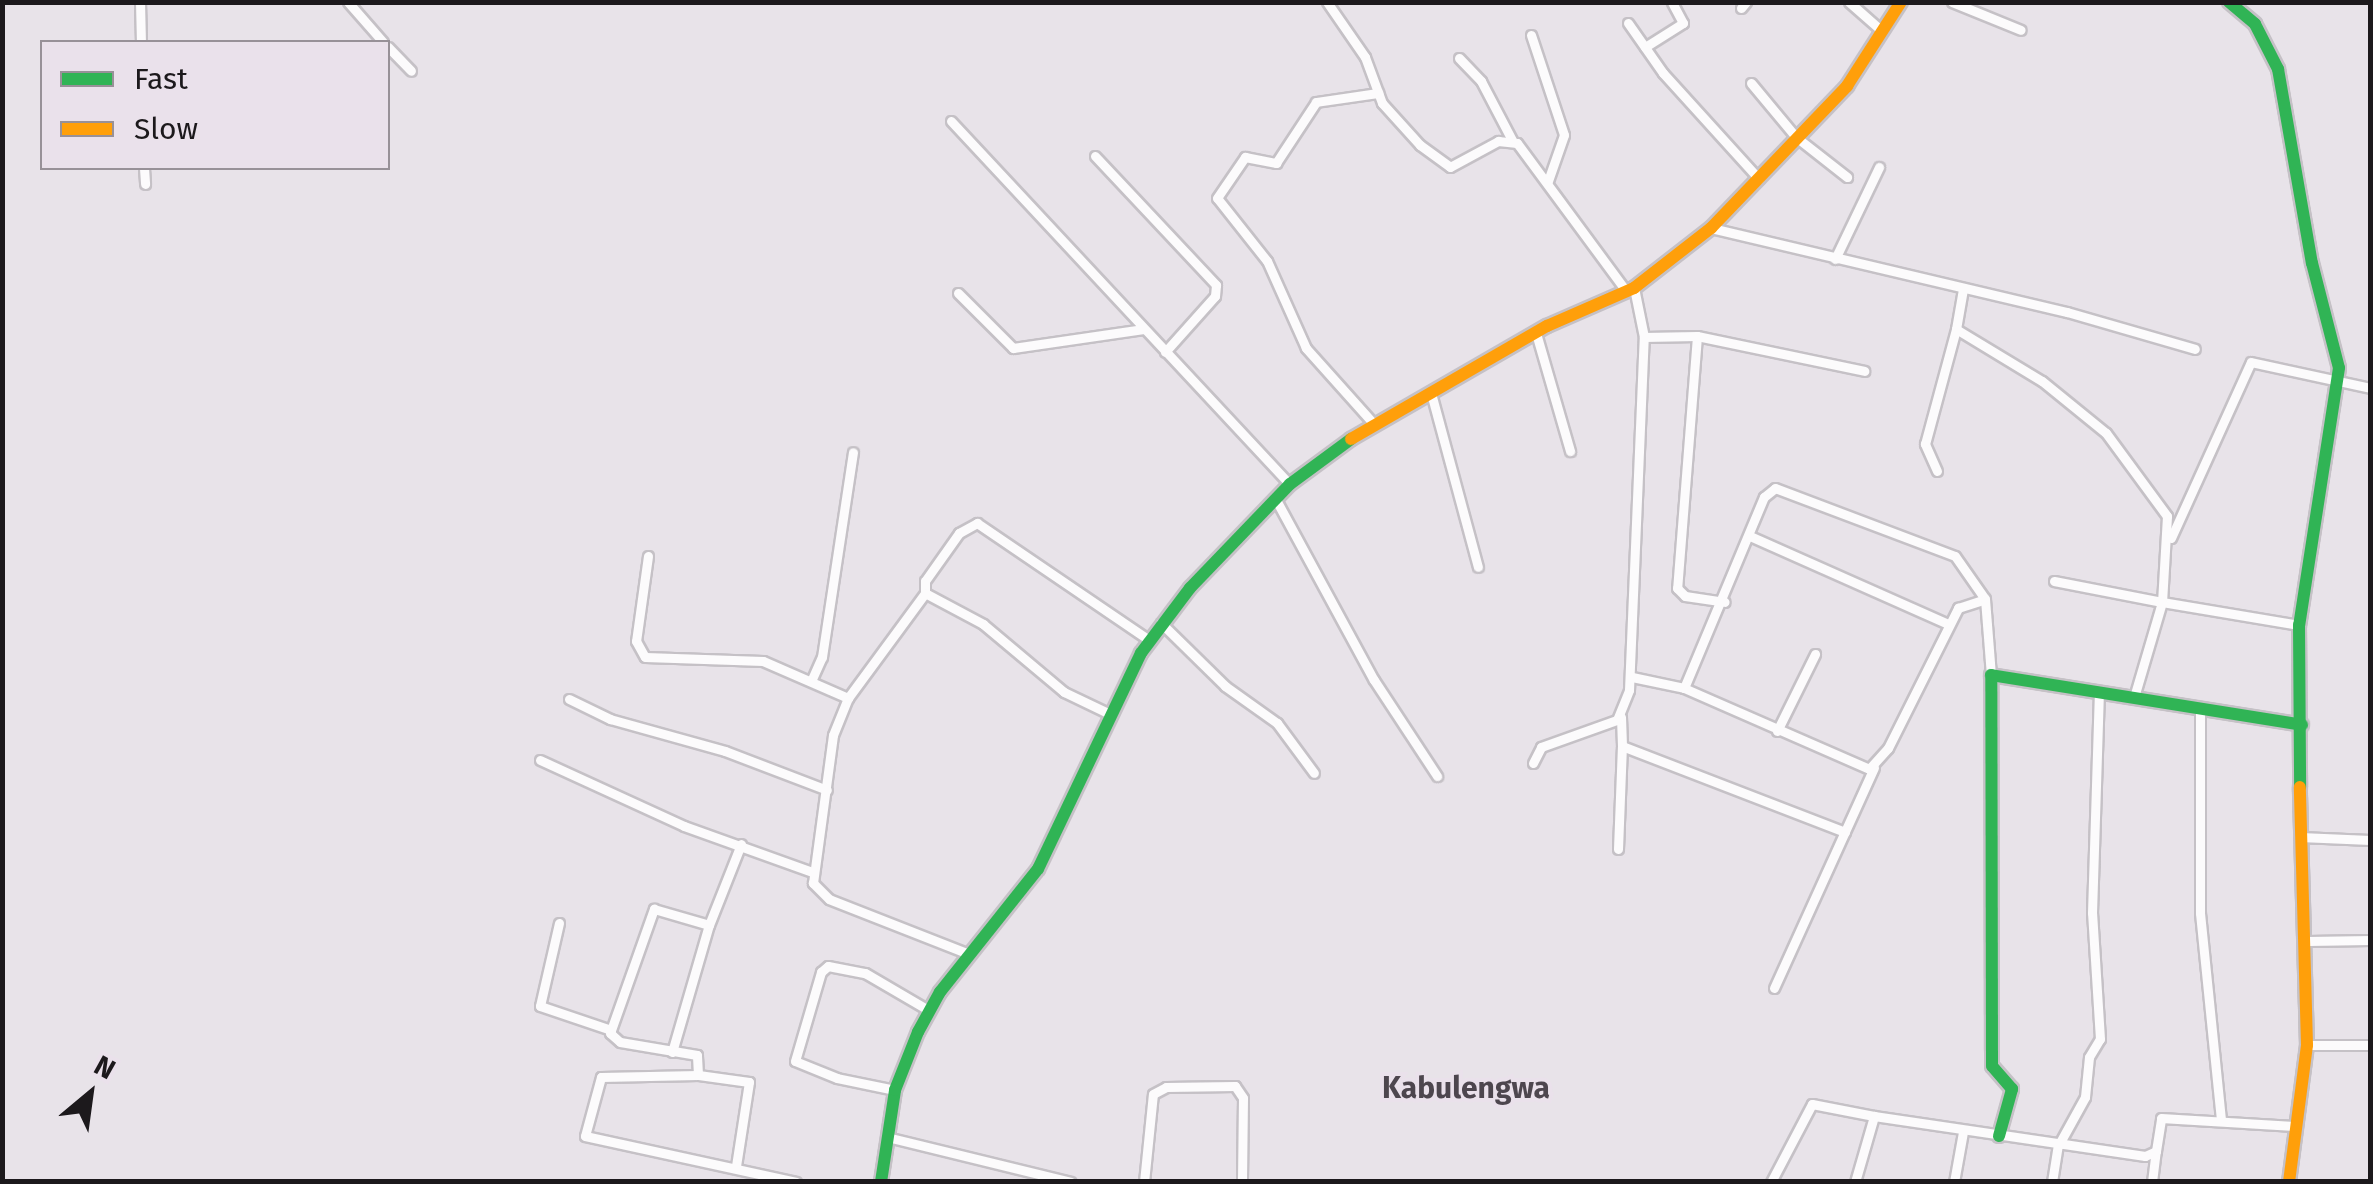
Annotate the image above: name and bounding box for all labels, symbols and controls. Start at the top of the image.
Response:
legend [40,40,390,170]
text: Fast [134,61,188,97]
text: Slow [134,111,198,147]
north arrow [40,1044,140,1144]
text: N [89,1048,121,1086]
district label: Kabulengwa [1382,1070,1550,1106]

